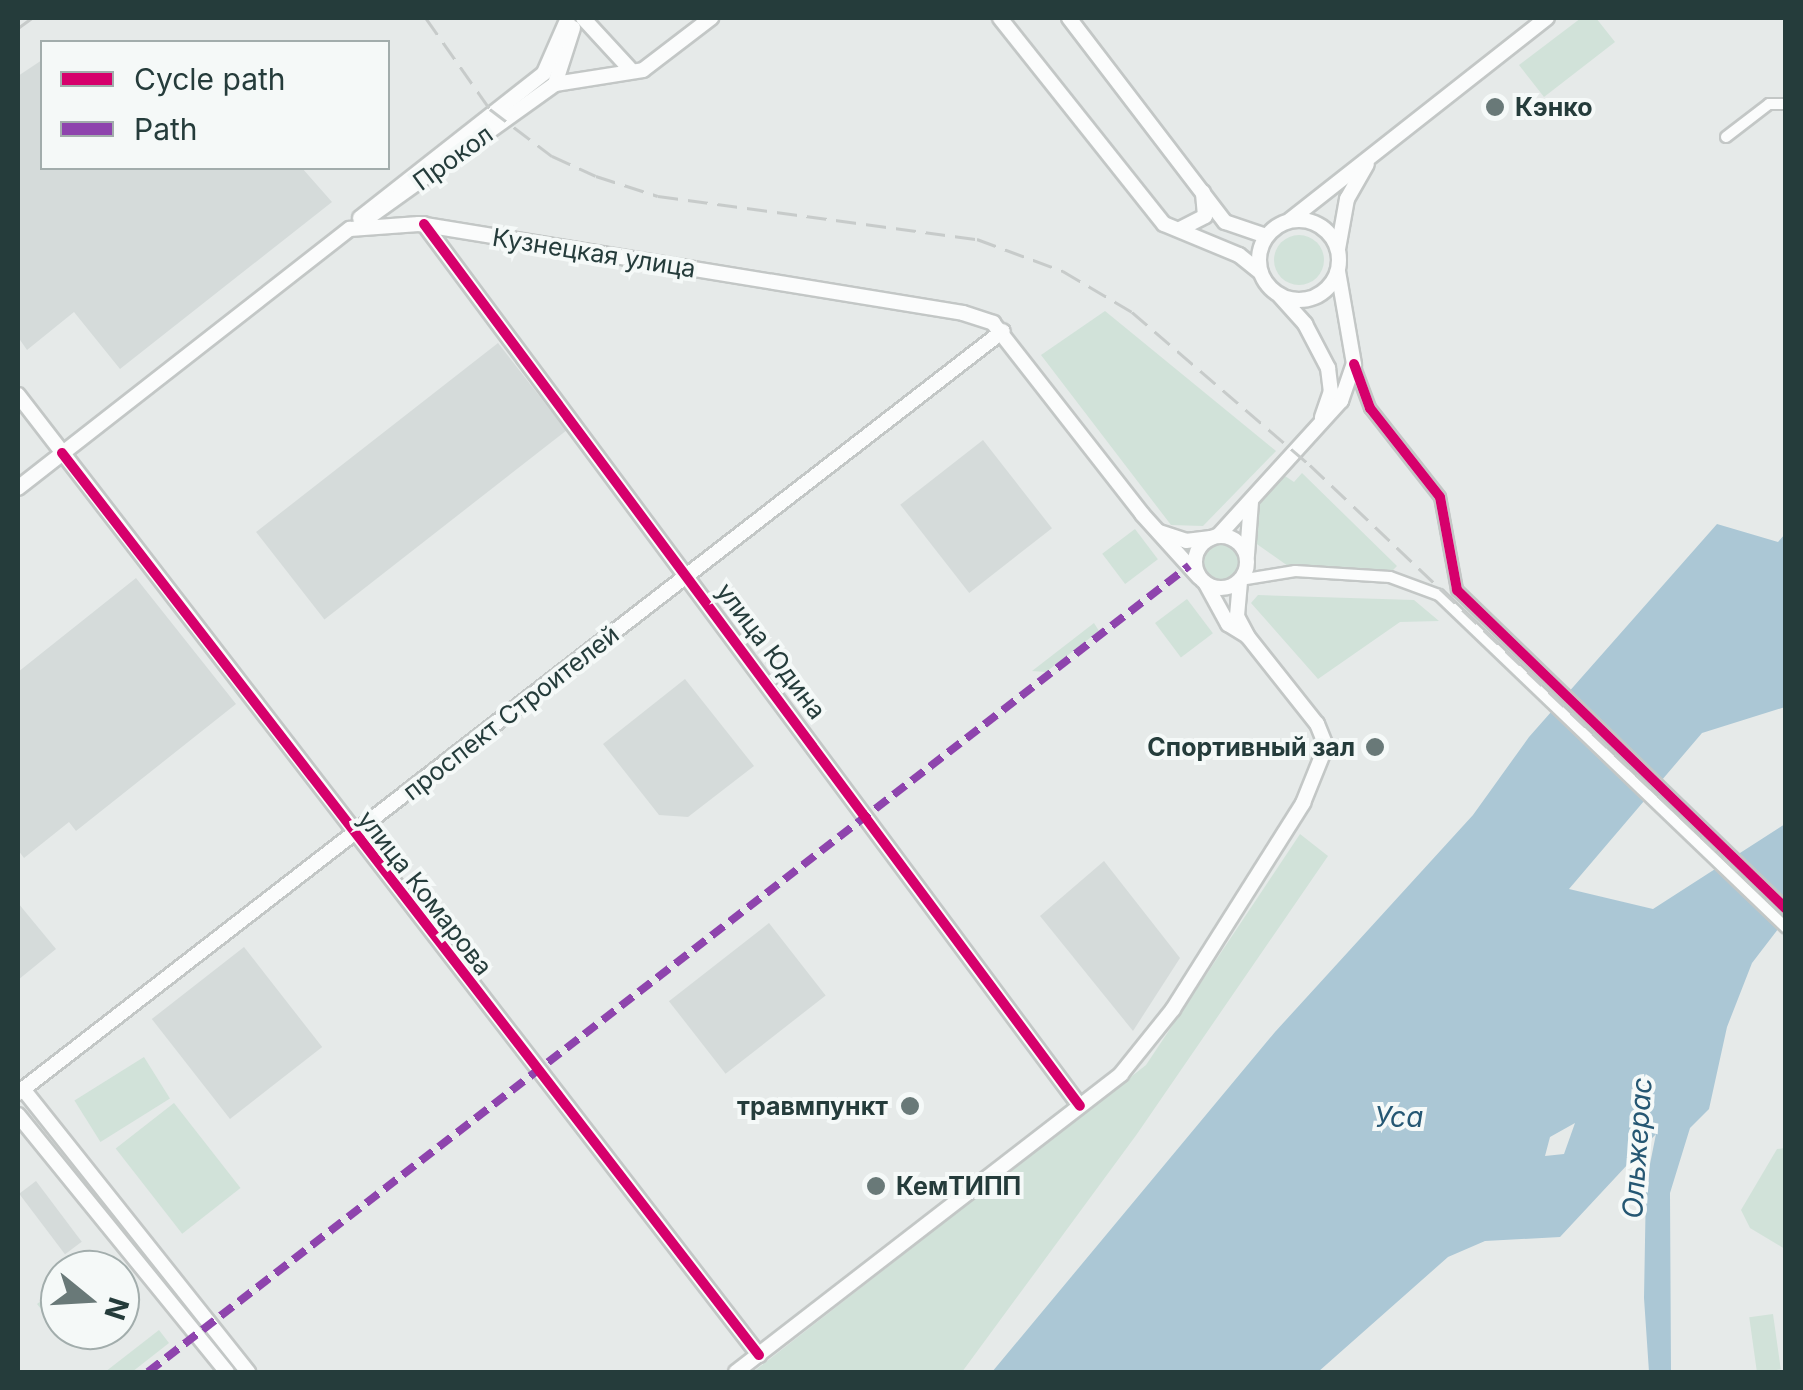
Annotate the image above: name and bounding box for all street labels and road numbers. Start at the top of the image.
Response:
street label: Прокол [407,119,499,197]
street label: Кузнецкая улица [490,222,698,284]
street label: улица Юдина [710,577,832,725]
street label: проспект Строителей [397,619,625,807]
street label: улица Комарова [351,805,499,981]

